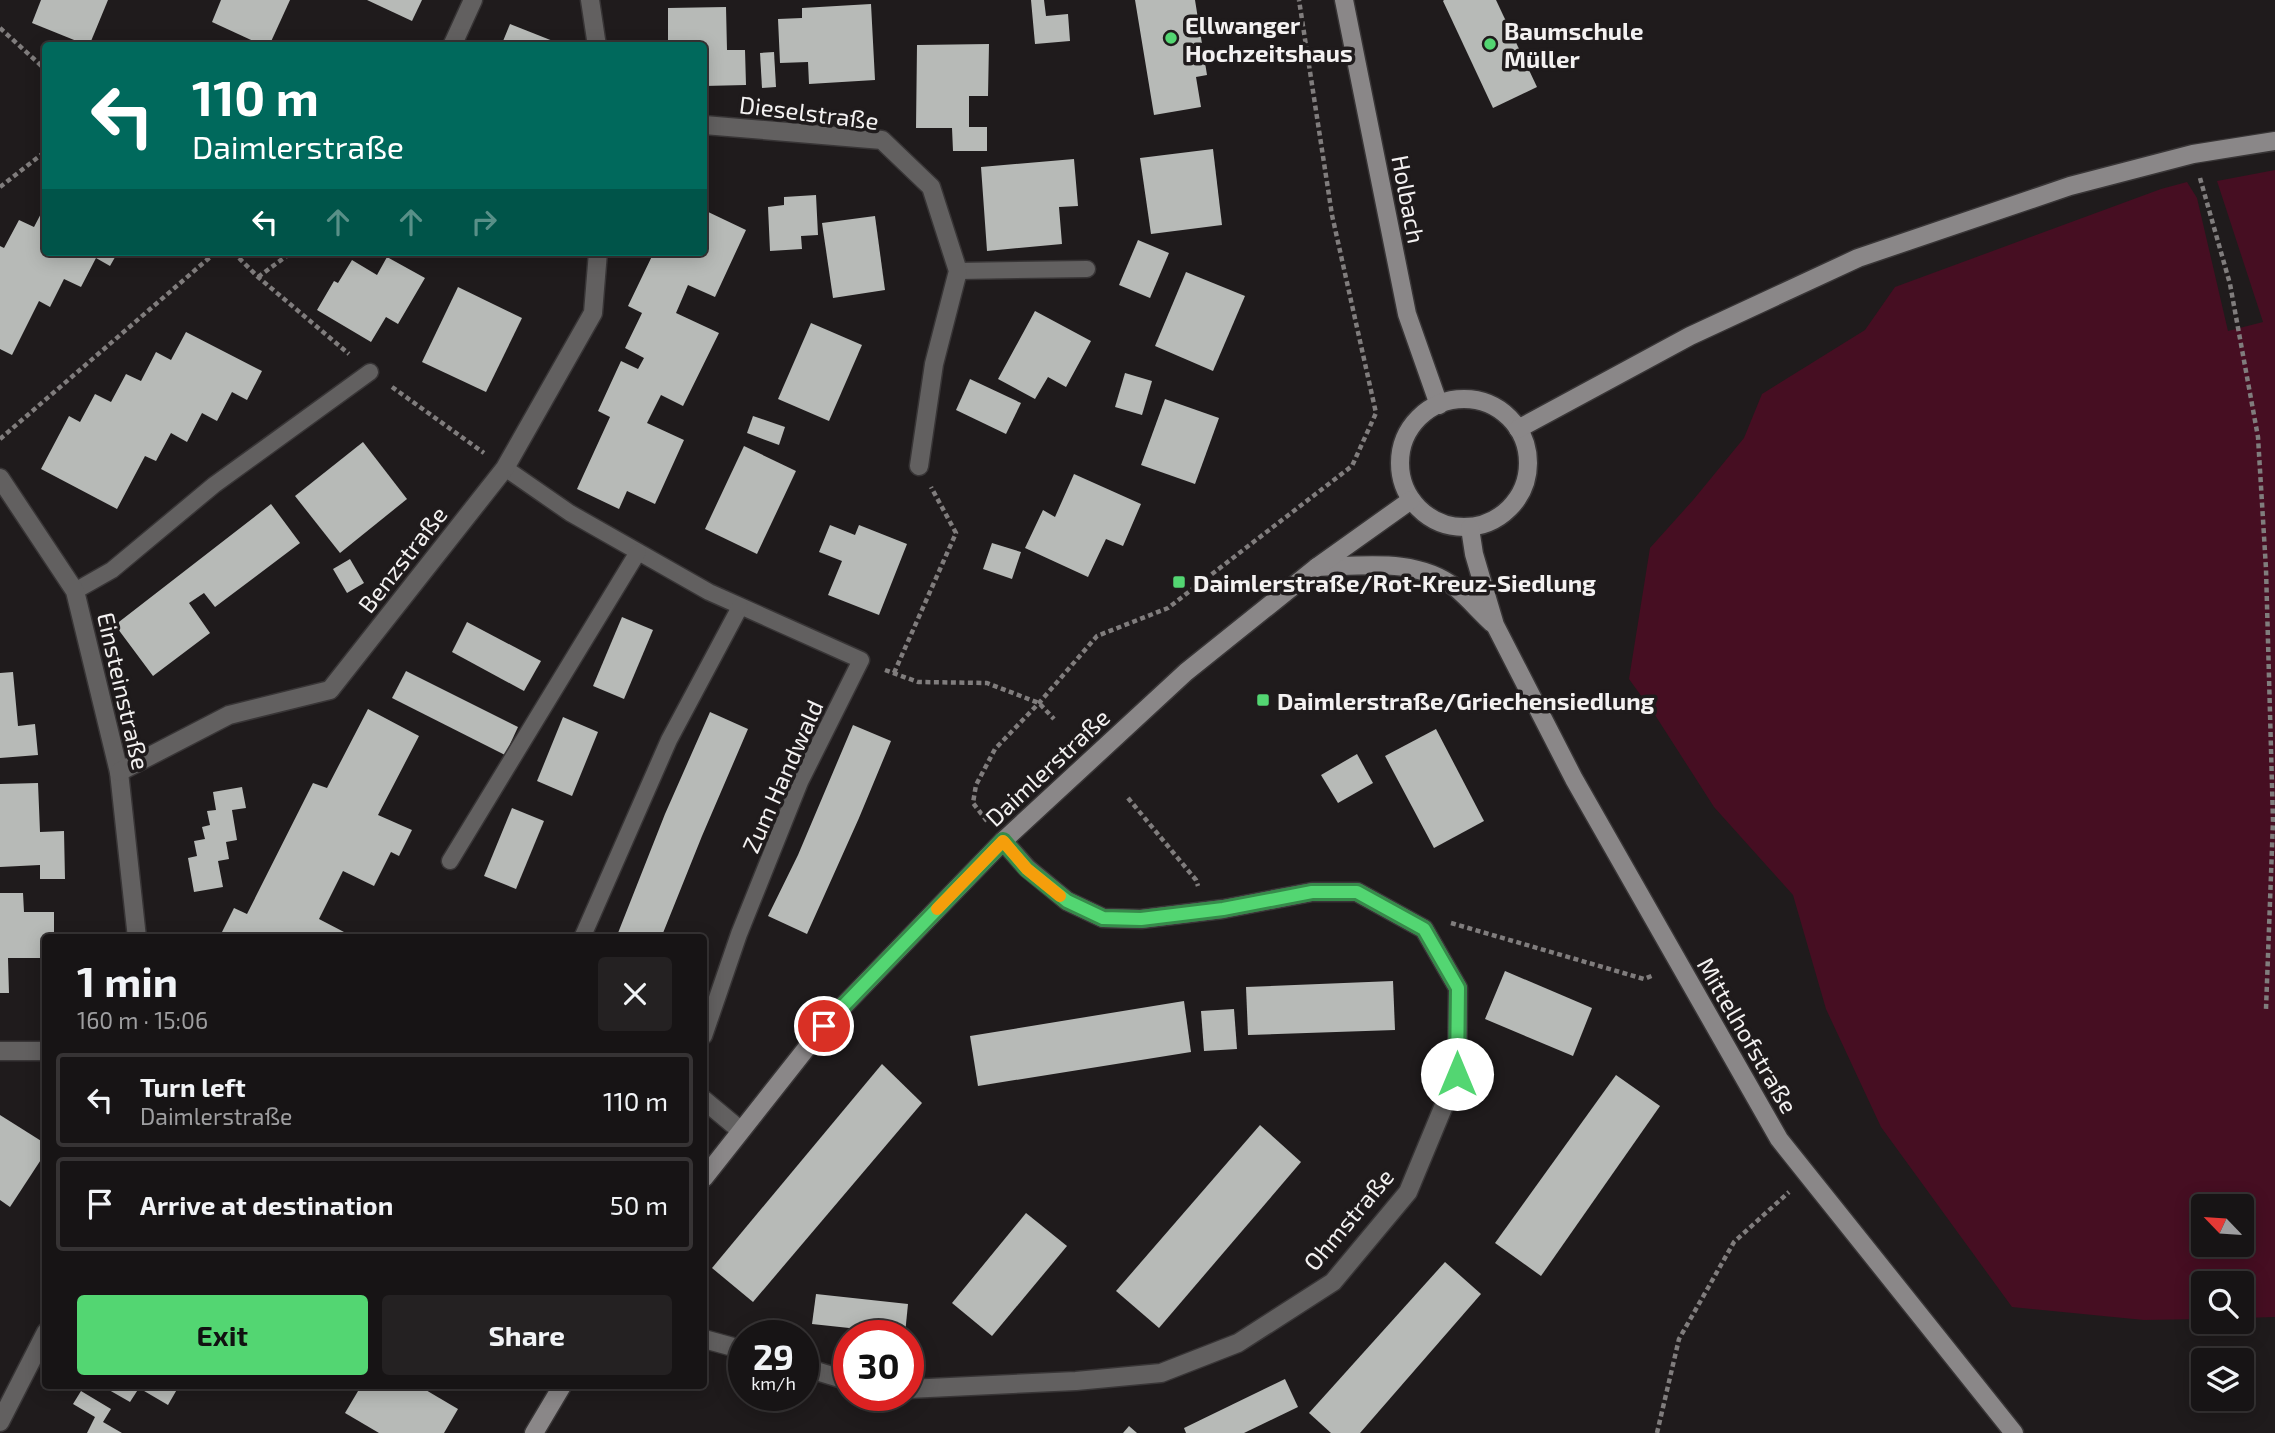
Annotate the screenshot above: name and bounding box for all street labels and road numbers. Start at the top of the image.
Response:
street label: Dieselstraße [738,89,880,135]
street label: Holbach [1386,152,1432,246]
street label: Benzstraße [351,500,453,618]
street label: Einsteinstraße [92,609,156,773]
street label: Zum Handwald [735,695,829,857]
street label: Daimlerstraße [979,702,1115,832]
street label: Mittelhofstraße [1692,952,1804,1118]
street label: Ohmstraße [1297,1162,1399,1276]

